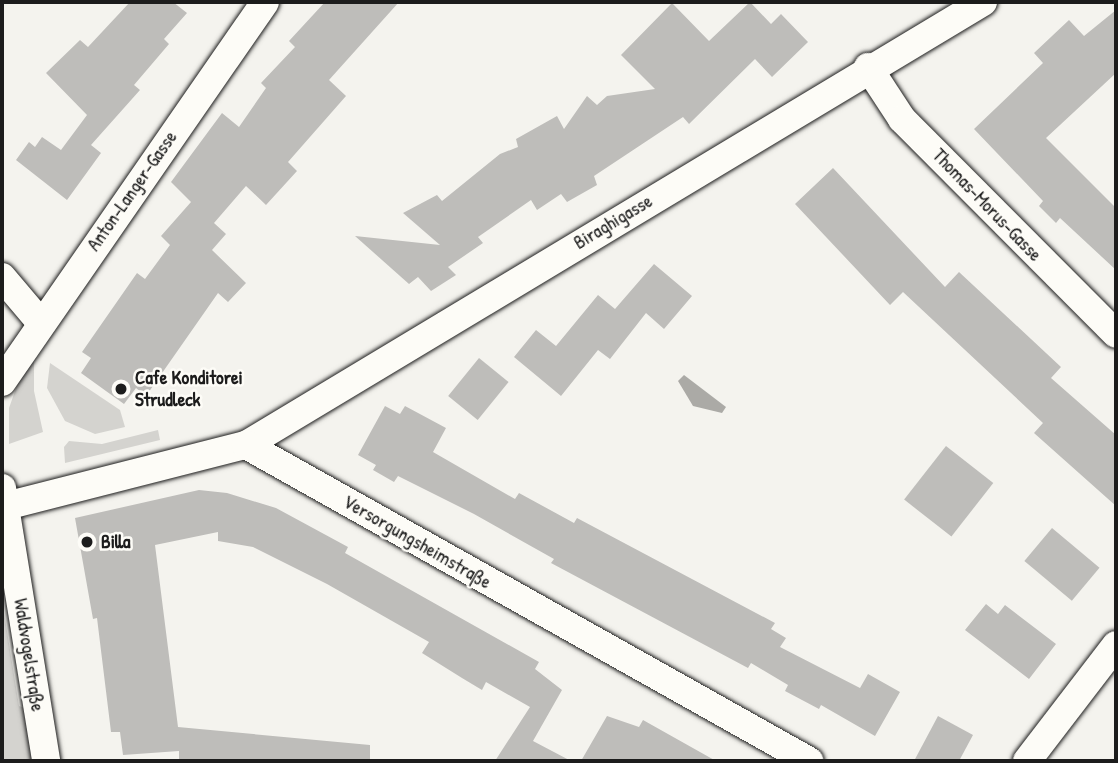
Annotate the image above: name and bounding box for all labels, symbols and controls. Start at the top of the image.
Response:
street label: Anton-Langer-Gasse [82,127,182,255]
street label: Thomas-Morus-Gasse [928,144,1046,266]
street label: Biraghigasse [570,190,656,254]
place label: Cafe Konditorei Strudleck [135,367,243,411]
marker: Cafe Konditorei Strudleck [113,381,129,397]
street label: Versorgungsheimstraße [339,490,495,594]
place label: Billa [101,531,131,553]
marker: Billa [79,534,95,550]
street label: Waldvogelstraße [9,597,49,713]

